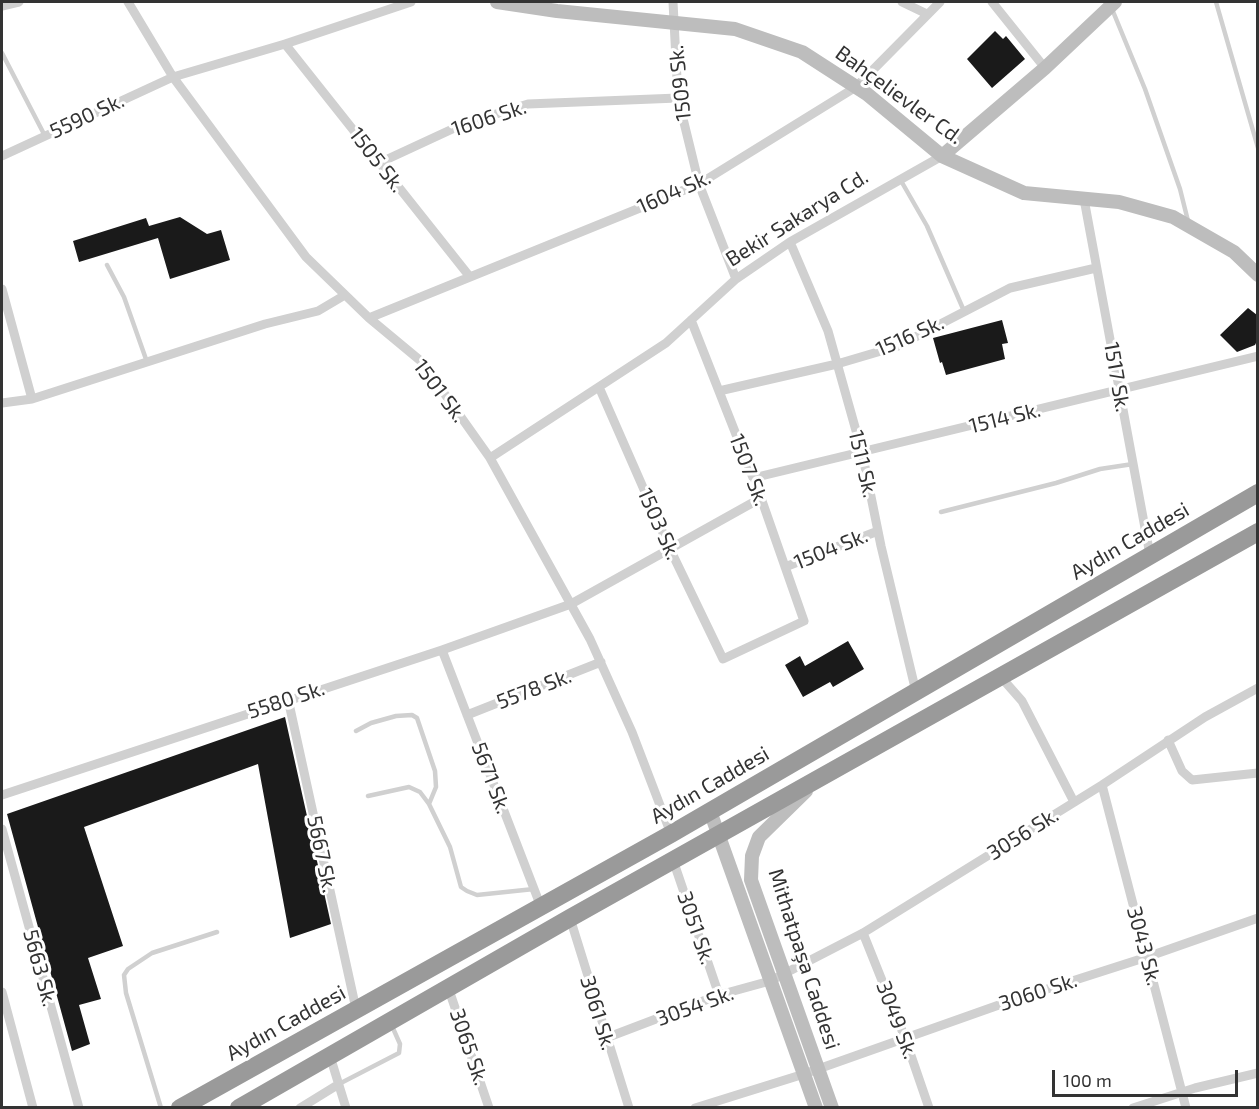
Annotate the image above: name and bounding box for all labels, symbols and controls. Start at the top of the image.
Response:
street label: Bahçelievler Cd. [830,40,968,150]
street label: 1509 Sk. [663,44,697,122]
street label: 5590 Sk. [46,88,128,144]
street label: 1606 Sk. [448,94,530,142]
street label: 1505 Sk. [344,122,410,198]
street label: Bekir Sakarya Cd. [721,164,873,272]
street label: 1604 Sk. [633,165,715,219]
street label: 1516 Sk. [872,310,948,362]
street label: 1517 Sk. [1098,340,1136,414]
street label: 1501 Sk. [408,354,472,428]
street label: 1514 Sk. [967,397,1043,439]
street label: 1511 Sk. [843,428,883,500]
street label: 1507 Sk. [724,430,774,510]
street label: 1503 Sk. [632,484,686,564]
street label: Aydın Caddesi [1066,497,1194,585]
street label: 1504 Sk. [791,523,871,575]
street label: 5578 Sk. [493,663,575,715]
street label: 5580 Sk. [244,676,328,724]
street label: 5671 Sk. [466,739,516,817]
street label: Aydın Caddesi [646,741,774,829]
street label: 3056 Sk. [983,802,1063,866]
street label: 5667 Sk. [302,813,342,895]
street label: Mithatpaşa Caddesi [763,865,845,1053]
street label: 3051 Sk. [672,888,720,968]
street label: 3043 Sk. [1121,904,1167,988]
street label: 5663 Sk. [18,927,62,1009]
street label: 3060 Sk. [996,968,1080,1016]
street label: 3061 Sk. [575,973,621,1053]
street label: 3049 Sk. [871,978,923,1062]
street label: Aydın Caddesi [222,980,350,1066]
street label: 3054 Sk. [653,980,737,1032]
street label: 3065 Sk. [444,1005,494,1089]
scale bar [1055,1058,1241,1096]
text: 100 m [1063,1069,1112,1091]

